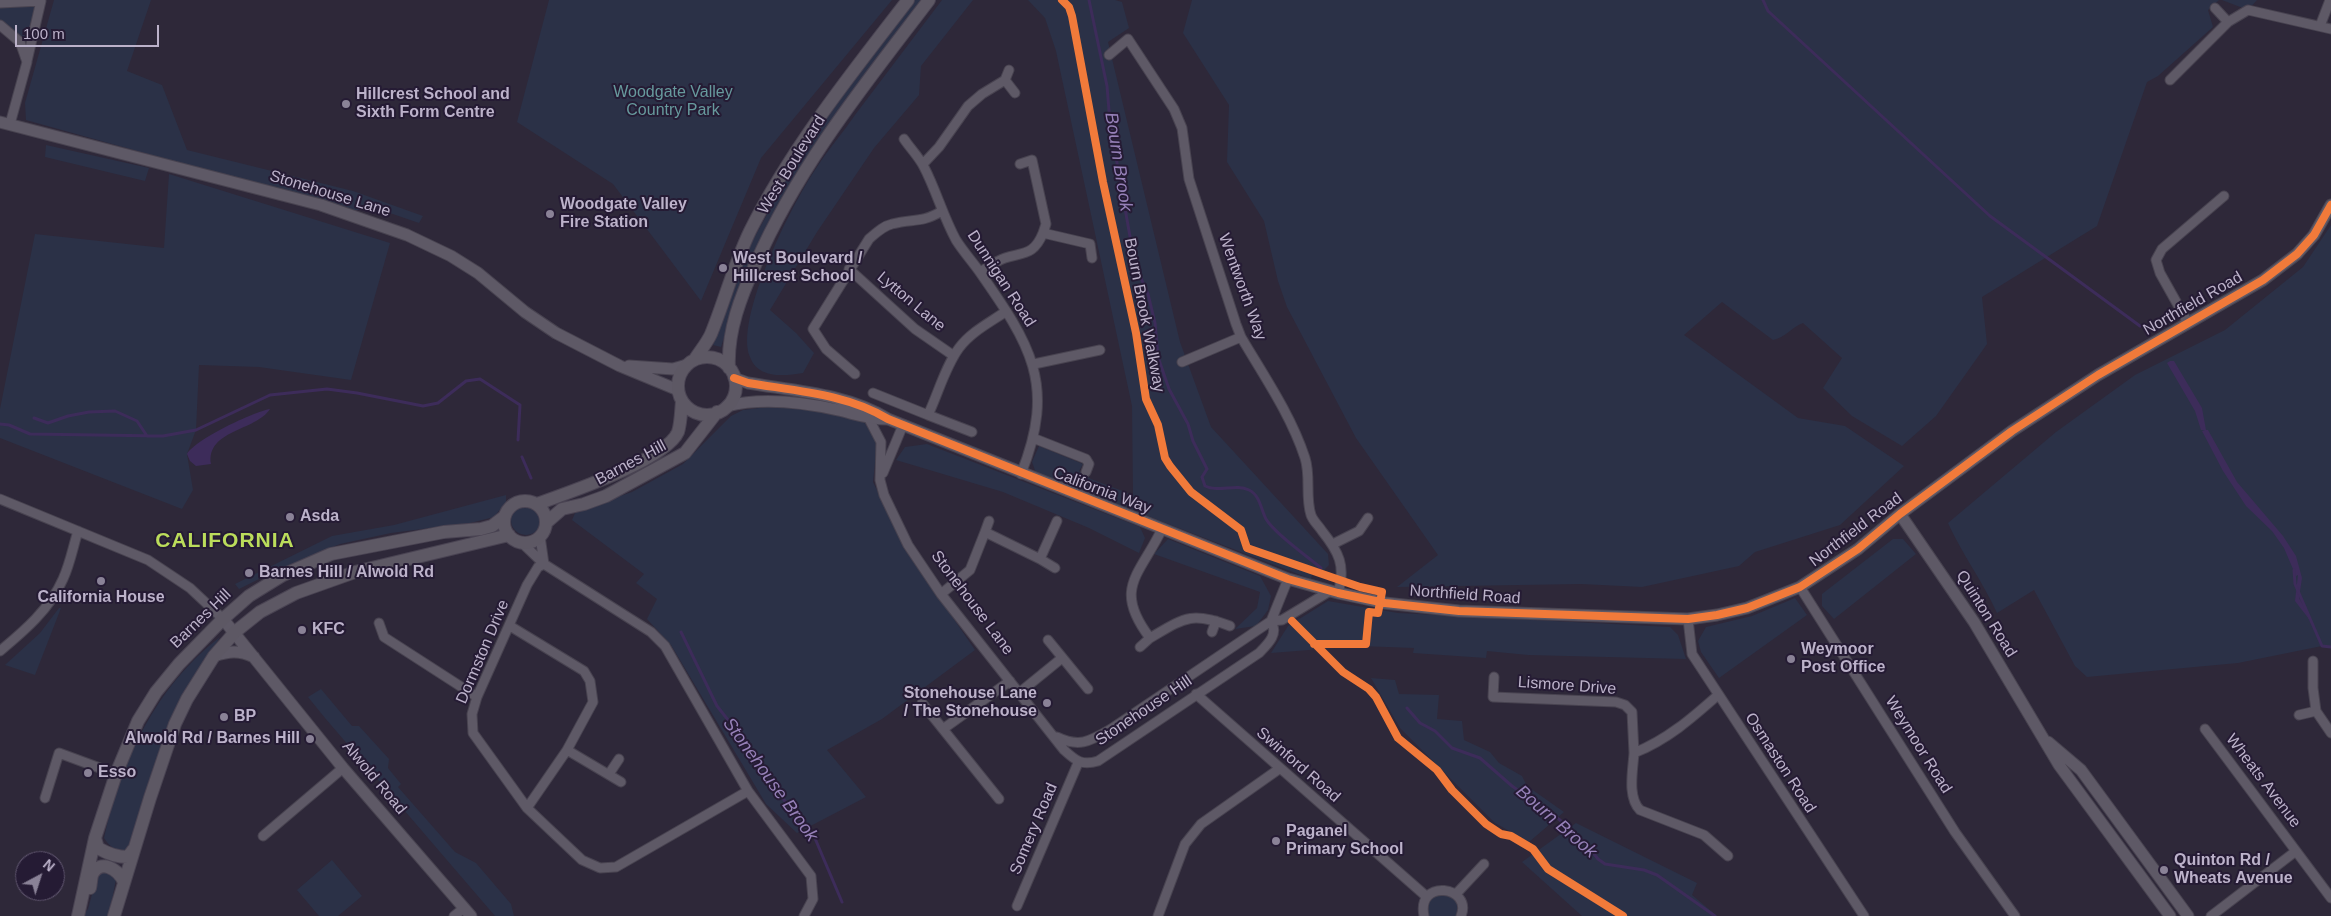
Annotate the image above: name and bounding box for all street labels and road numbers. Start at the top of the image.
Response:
street label: West Boulevard [754,112,830,218]
street label: Stonehouse Lane [267,166,393,222]
street label: Dunnigan Road [963,227,1039,331]
street label: Wentworth Way [1214,231,1270,343]
street label: Bourn Brook Walkway [1120,236,1168,394]
street label: Lytton Lane [873,268,949,336]
street label: Northfield Road [2140,268,2246,340]
street label: Barnes Hill [592,436,670,490]
street label: California Way [1050,464,1154,518]
street label: Northfield Road [1806,489,1906,571]
street label: Stonehouse Lane [927,547,1017,659]
street label: Quinton Road [1952,567,2020,661]
street label: Northfield Road [1409,582,1521,608]
street label: Barnes Hill [167,585,235,653]
street label: Dormston Drive [452,597,514,707]
street label: Stonehouse Hill [1092,672,1196,750]
street label: Lismore Drive [1517,673,1617,699]
street label: Weymoor Road [1880,693,1956,797]
street label: Osmaston Road [1740,709,1820,817]
street label: Swinford Road [1252,723,1344,807]
street label: Wheats Avenue [2221,730,2305,832]
street label: Alwold Road [338,737,410,819]
street label: Somery Road [1006,780,1062,878]

